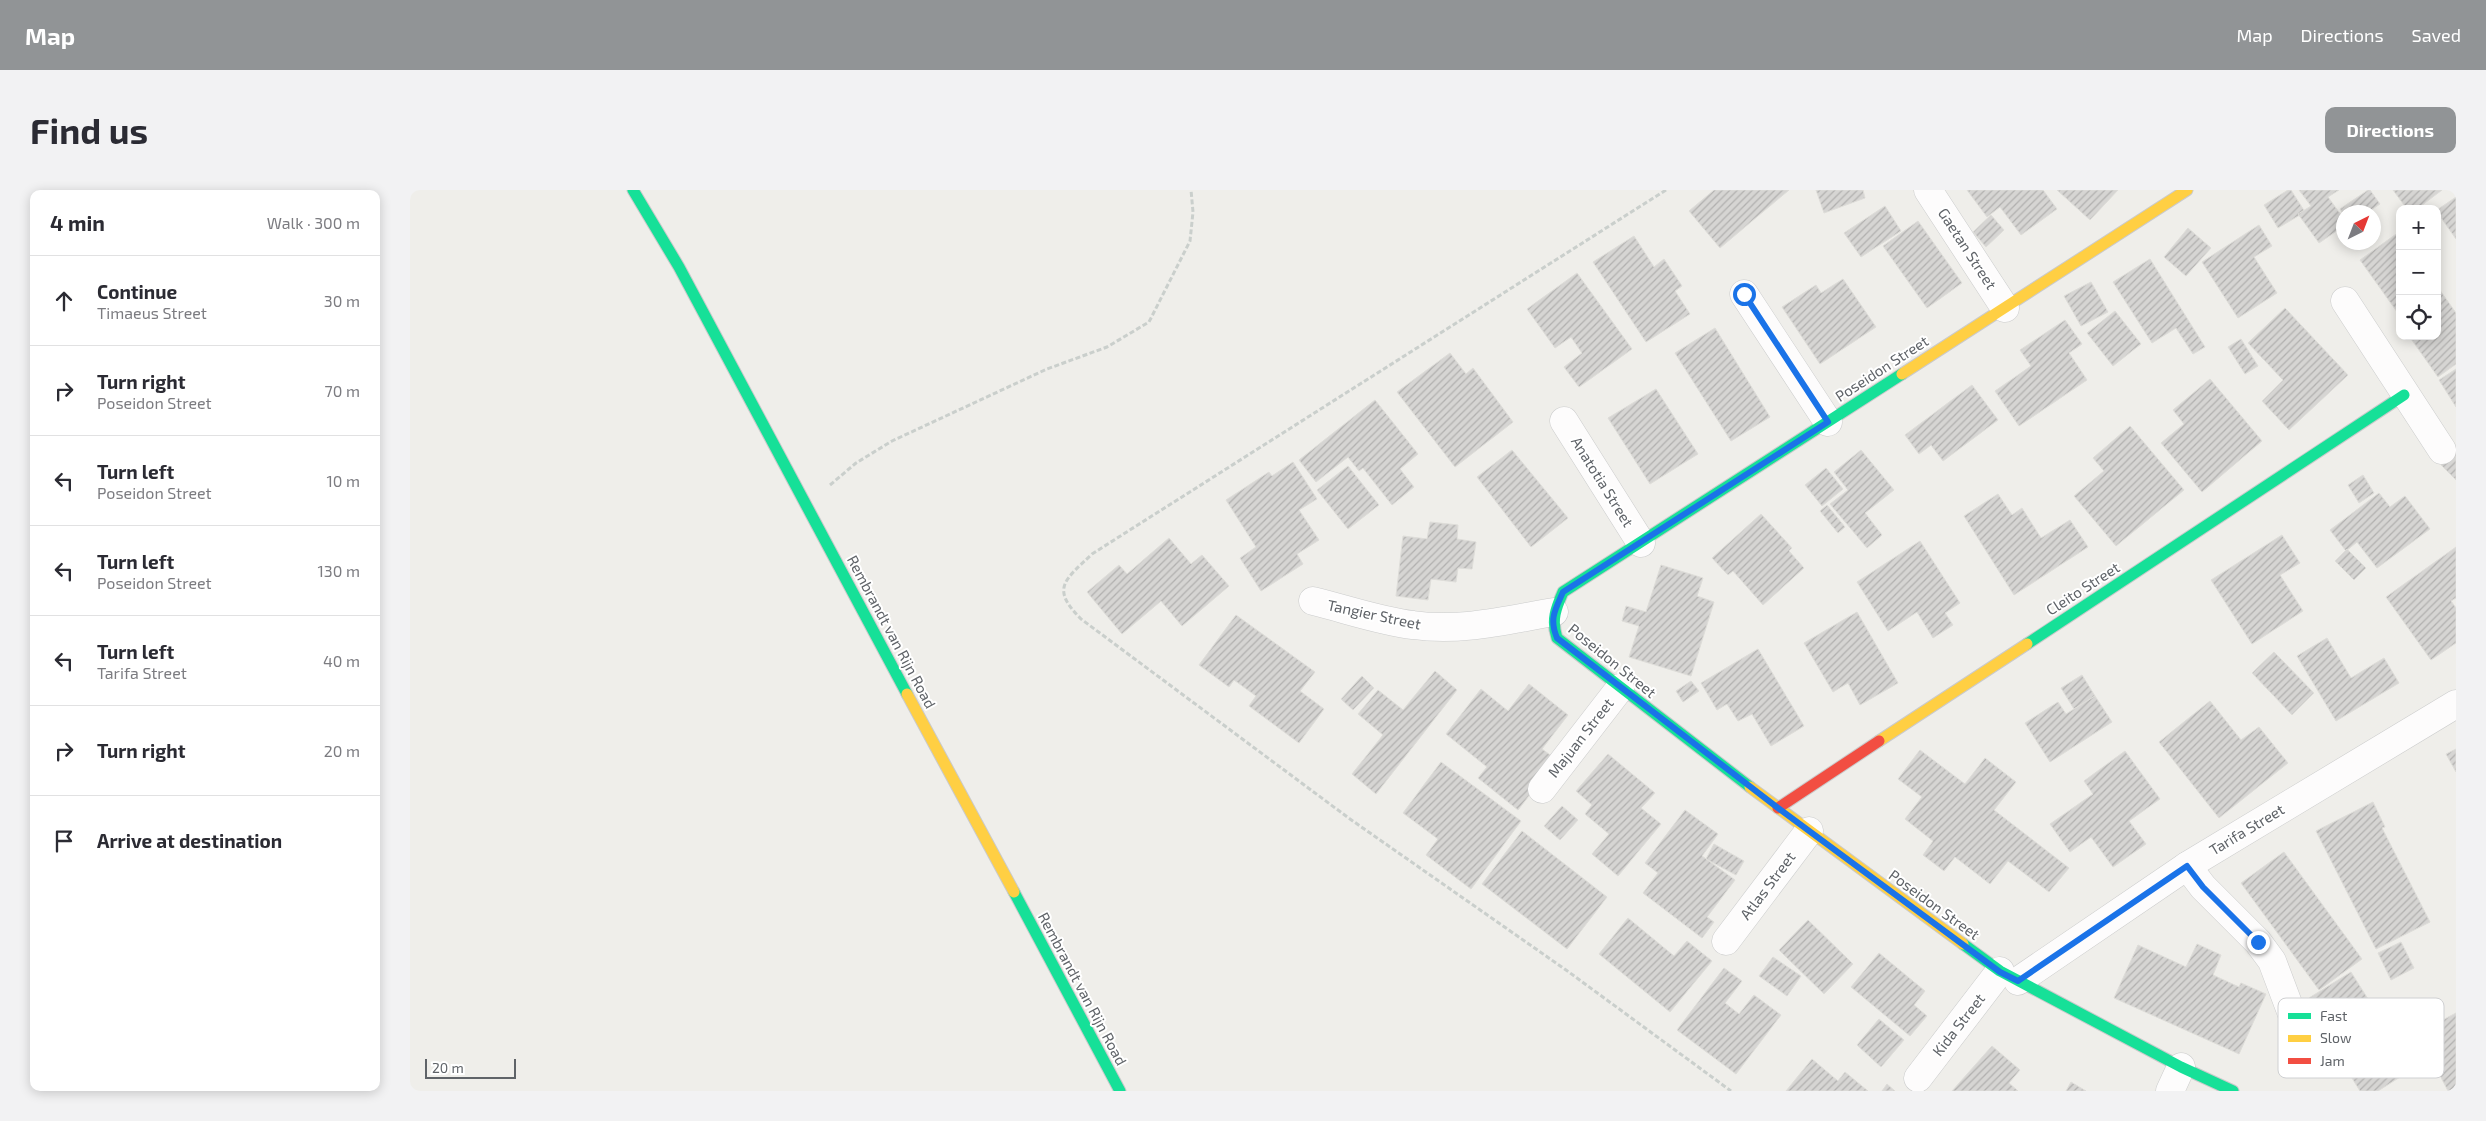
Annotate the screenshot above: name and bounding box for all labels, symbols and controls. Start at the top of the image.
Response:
text: Map [25,21,75,50]
text: Map [2236,24,2273,46]
text: Directions [2301,24,2384,46]
text: Saved [2412,24,2461,46]
button: Directions [2325,107,2456,153]
text: Find us [30,109,148,151]
street label: Gaetan Street [1935,204,2001,293]
north arrow [2336,205,2381,250]
map controls [2396,205,2441,340]
button: + [2396,205,2441,250]
text: 4 min [50,210,105,235]
text: Walk · 300 m [267,213,360,232]
button: − [2396,250,2441,295]
text: Continue [97,280,177,303]
route start [1733,283,1756,306]
icon: ahead [50,287,78,315]
text: 30 m [324,291,360,310]
button: locate [2396,295,2441,340]
text: Timaeus Street [97,303,207,322]
street label: Poseidon Street [1831,331,1932,405]
text: Turn right [97,370,185,393]
icon: right [50,377,78,405]
text: 70 m [325,381,360,400]
text: Poseidon Street [97,393,212,412]
street label: Anatotia Street [1568,433,1638,530]
text: Turn left [97,460,174,483]
icon: left [50,467,78,495]
text: 10 m [326,471,360,490]
text: Poseidon Street [97,483,212,502]
text: Turn left [97,550,174,573]
street label: Rembrandt van Rijn Road [843,552,940,712]
icon: left [50,557,78,585]
street label: Cleito Street [2042,558,2123,619]
text: 130 m [318,561,360,580]
text: Poseidon Street [97,573,212,592]
street label: Tangier Street [1326,595,1423,633]
street label: Poseidon Street [1565,619,1660,701]
text: Turn left [97,640,174,663]
icon: left [50,647,78,675]
text: 40 m [323,651,360,670]
text: Tarifa Street [97,663,187,682]
street label: Majuan Street [1544,694,1618,781]
icon: right [50,737,78,765]
text: Turn right [97,739,185,762]
text: 20 m [324,741,360,760]
street label: Tarifa Street [2206,800,2287,859]
icon: arrive [50,827,78,855]
text: Arrive at destination [97,829,282,852]
street label: Atlas Street [1736,848,1799,923]
street label: Poseidon Street [1886,865,1984,943]
street label: Rembrandt van Rijn Road [1034,909,1131,1069]
route end [2247,931,2270,954]
street label: Kida Street [1928,989,1988,1059]
legend [2278,998,2444,1078]
text: Fast [2320,1007,2347,1024]
text: Slow [2320,1029,2352,1046]
text: Jam [2320,1052,2345,1069]
scale bar [425,1056,516,1079]
text: 20 m [432,1059,464,1076]

